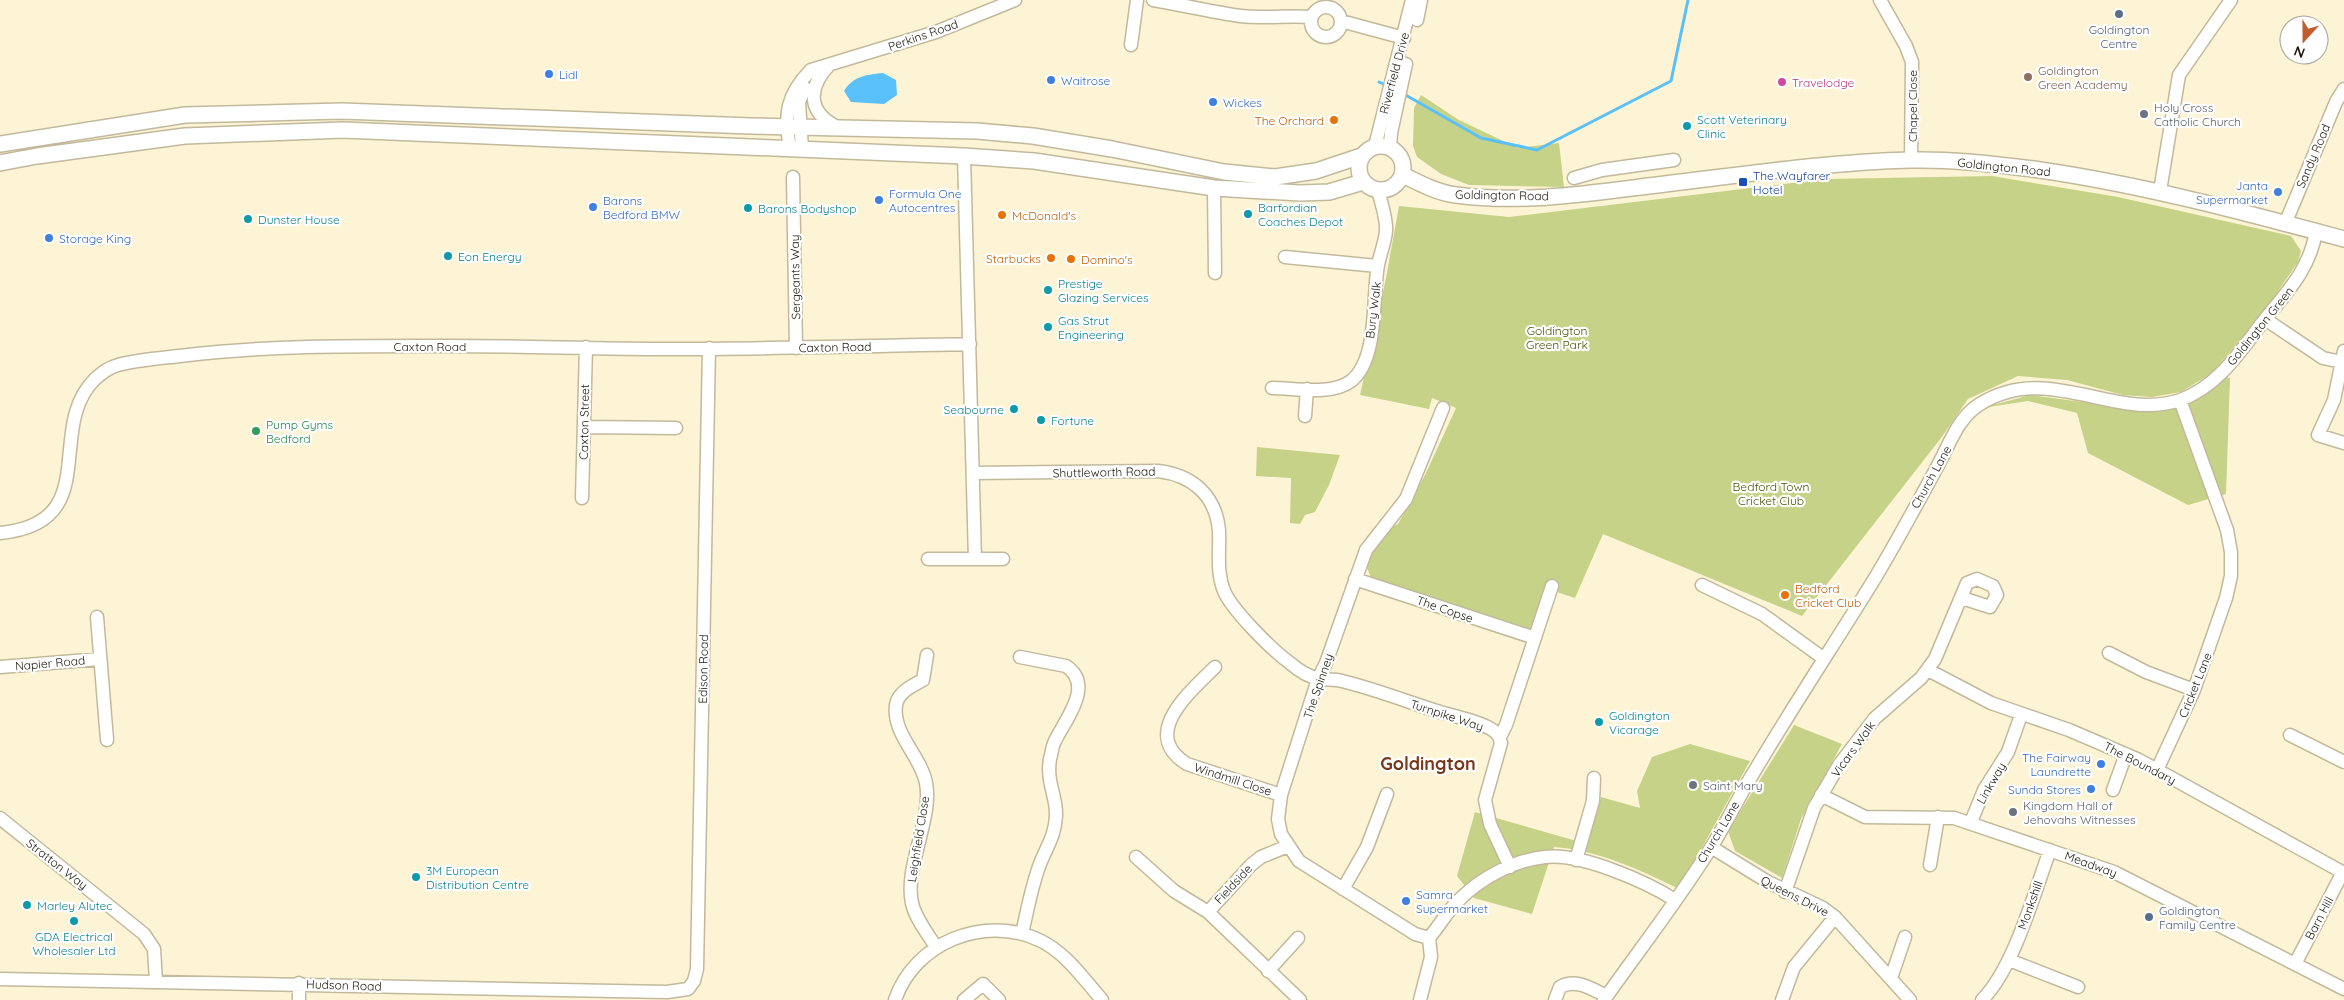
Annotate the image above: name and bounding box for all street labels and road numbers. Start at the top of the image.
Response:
street label: Perkins Road [886,16,960,54]
street label: Riverfield Drive [1376,30,1412,116]
street label: Chapel Close [1905,70,1920,142]
street label: Sandy Road [2293,122,2333,190]
street label: Goldington Road [1957,155,2051,179]
street label: Goldington Road [1455,187,1549,203]
street label: Sergeants Way [787,234,803,320]
street label: Bury Walk [1362,281,1384,339]
street label: Goldington Green [2224,284,2296,368]
street label: Caxton Road [394,339,466,354]
street label: Caxton Road [798,339,872,355]
street label: Caxton Street [576,384,592,460]
street label: Church Lane [1908,443,1955,511]
street label: Shuttleworth Road [1052,464,1156,480]
street label: The Copse [1415,592,1475,626]
street label: Edison Road [695,634,711,704]
street label: Cricket Lane [2175,650,2215,720]
street label: The Spinney [1300,651,1336,721]
street label: Napier Road [14,652,86,674]
street label: Turnpike Way [1409,696,1485,734]
street label: Vicars Walk [1828,718,1878,780]
street label: The Boundary [2101,738,2179,788]
street label: Windmill Close [1192,759,1274,799]
street label: Linkway [1973,760,2009,806]
street label: Leighfield Close [904,795,932,883]
street label: Church Lane [1694,798,1742,866]
street label: Stratton Way [23,835,91,893]
street label: Meadway [2063,848,2119,880]
street label: Fieldside [1211,861,1255,907]
street label: Queens Drive [1758,872,1832,920]
street label: Monkshill [2014,878,2046,932]
street label: Barn Hill [2301,894,2337,942]
street label: Hudson Road [306,976,382,994]

